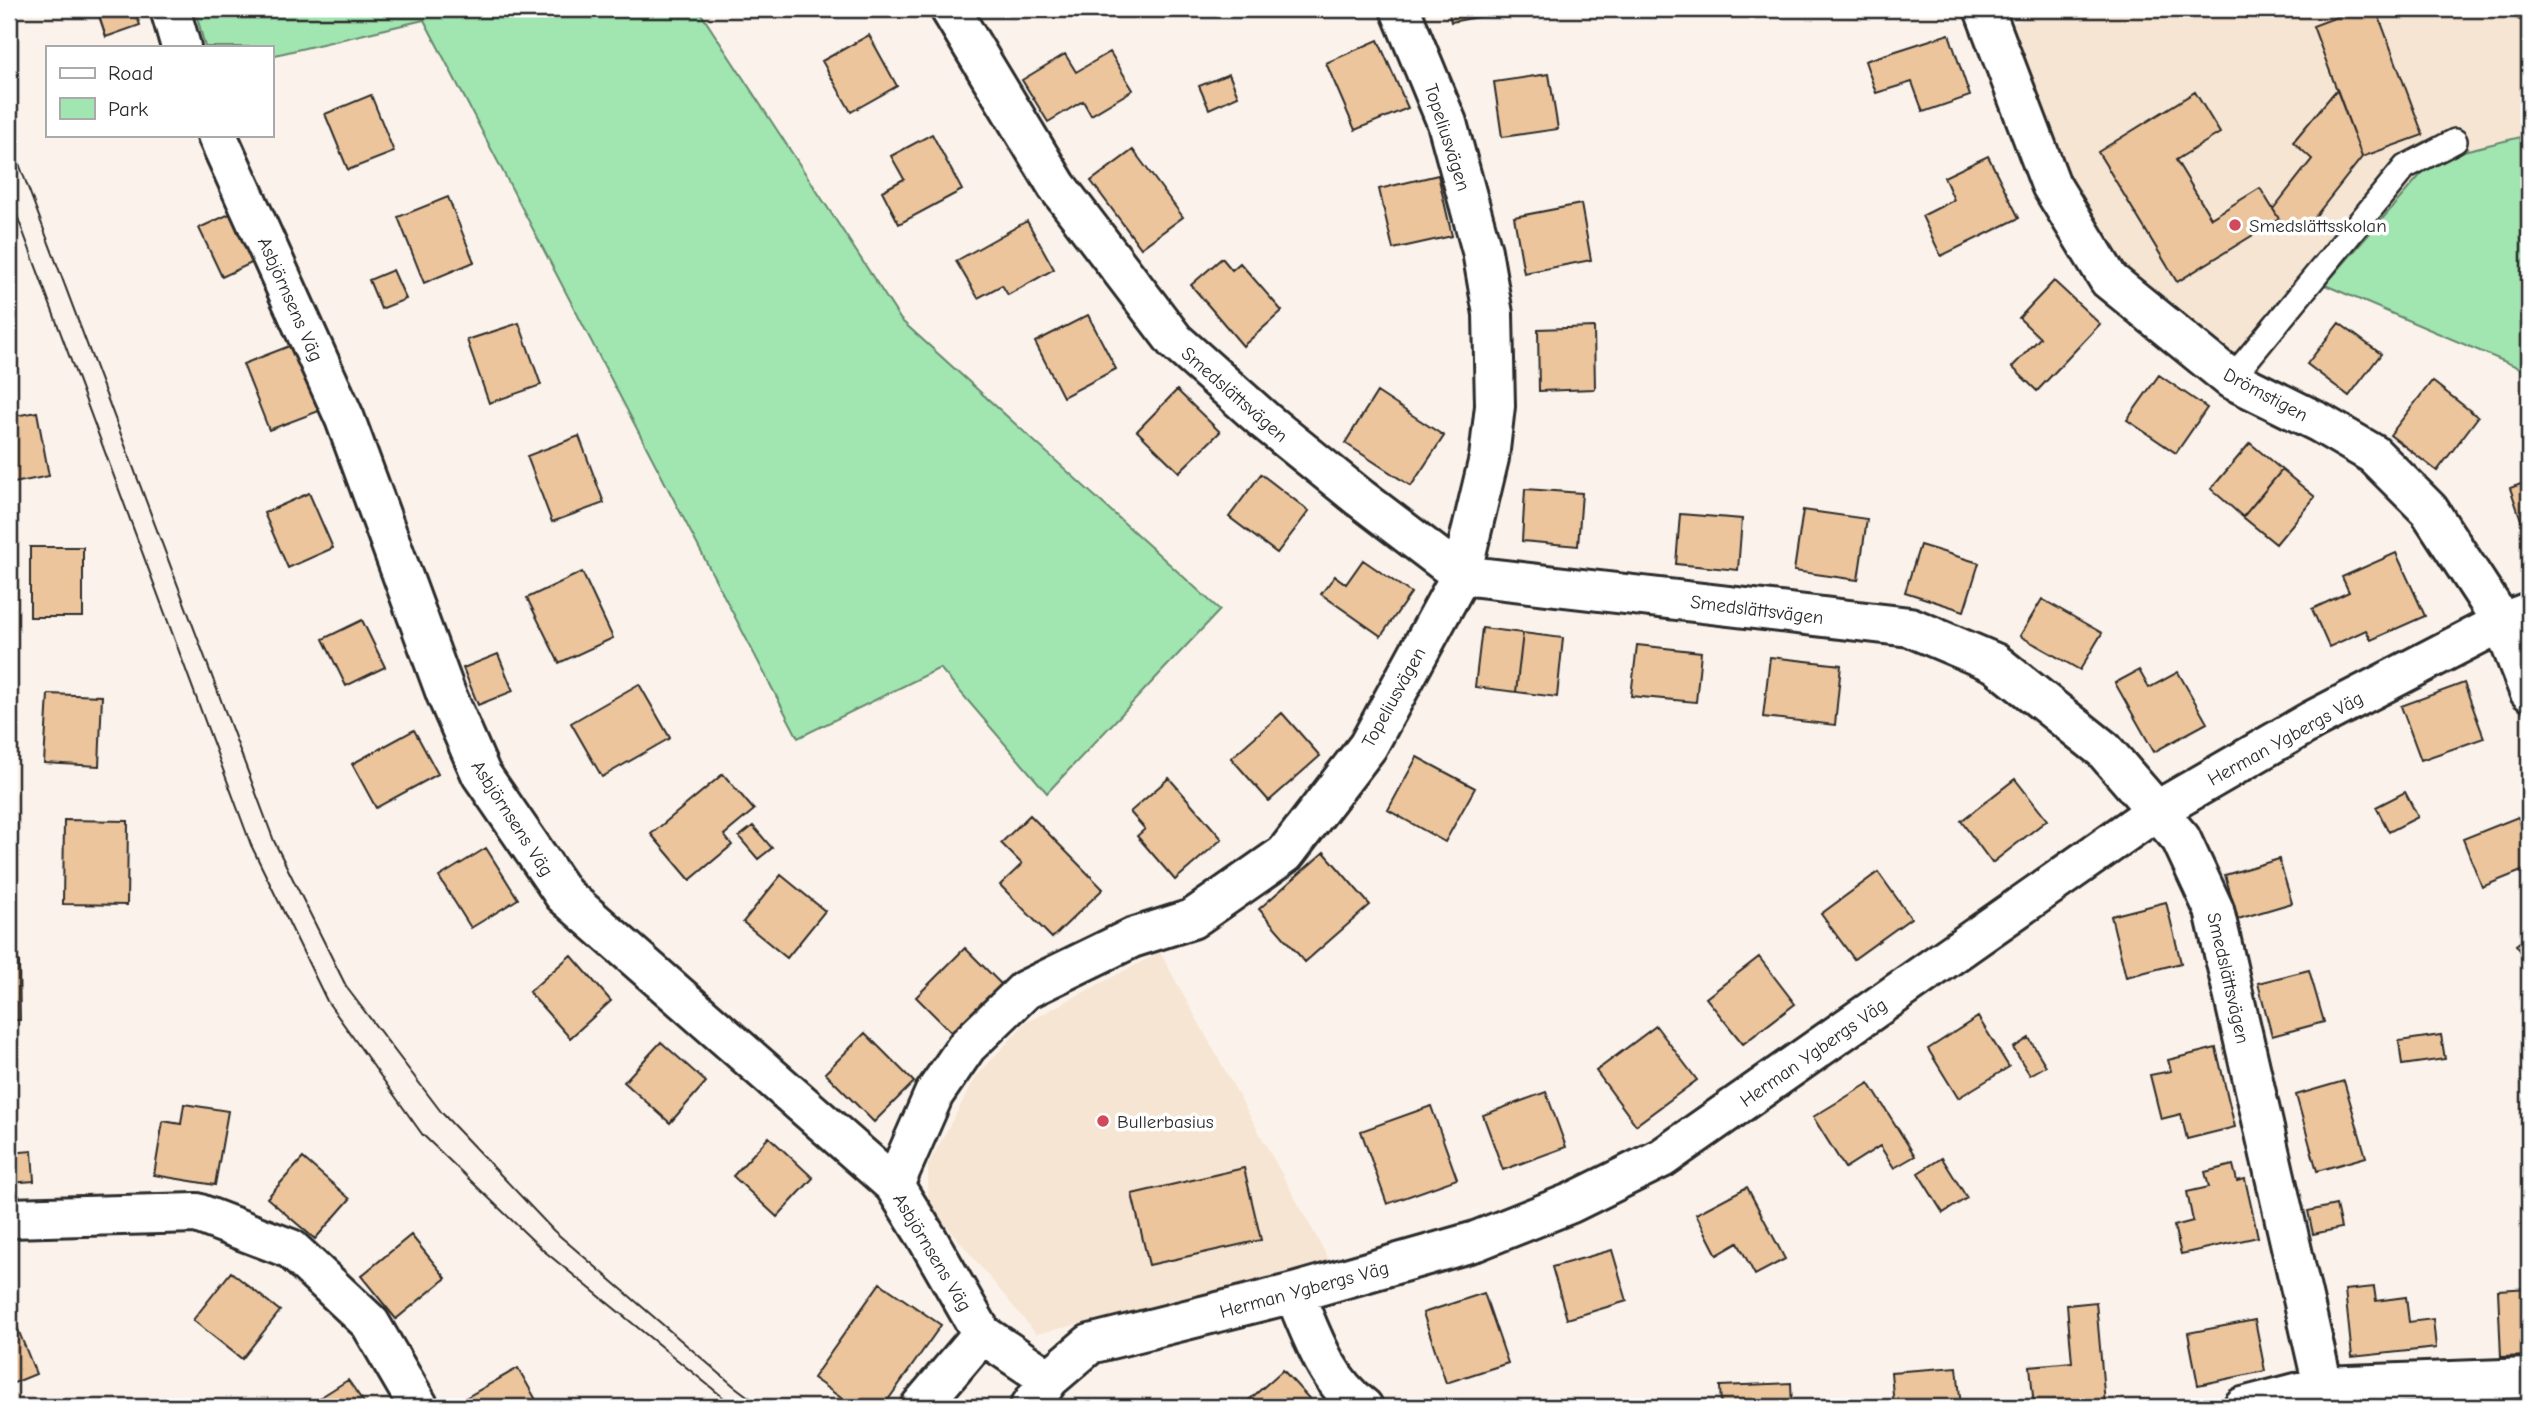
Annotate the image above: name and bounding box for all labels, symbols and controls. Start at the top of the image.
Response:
legend [46,46,273,136]
text: Road [108,61,153,85]
street label: Topeliusvägen [1419,81,1475,194]
text: Park [108,97,148,121]
place label: Smedslättsskolan [2249,215,2387,237]
marker: Smedslättsskolan [2227,217,2243,233]
street label: Asbjörnsens Väg [253,234,327,365]
street label: Smedslättsvägen [1177,343,1292,447]
street label: Drömstigen [2220,363,2312,426]
street label: Smedslättsvägen [1689,591,1825,629]
street label: Topeliusvägen [1357,643,1430,752]
street label: Herman Ygbergs Väg [2204,687,2367,791]
street label: Asbjörnsens Väg [467,757,558,881]
street label: Smedslättsvägen [2202,911,2254,1046]
street label: Herman Ygbergs Väg [1736,994,1891,1112]
place label: Bullerbasius [1117,1111,1214,1133]
marker: Bullerbasius [1095,1113,1111,1129]
street label: Asbjörnsens Väg [888,1190,976,1315]
street label: Herman Ygbergs Väg [1217,1257,1391,1323]

